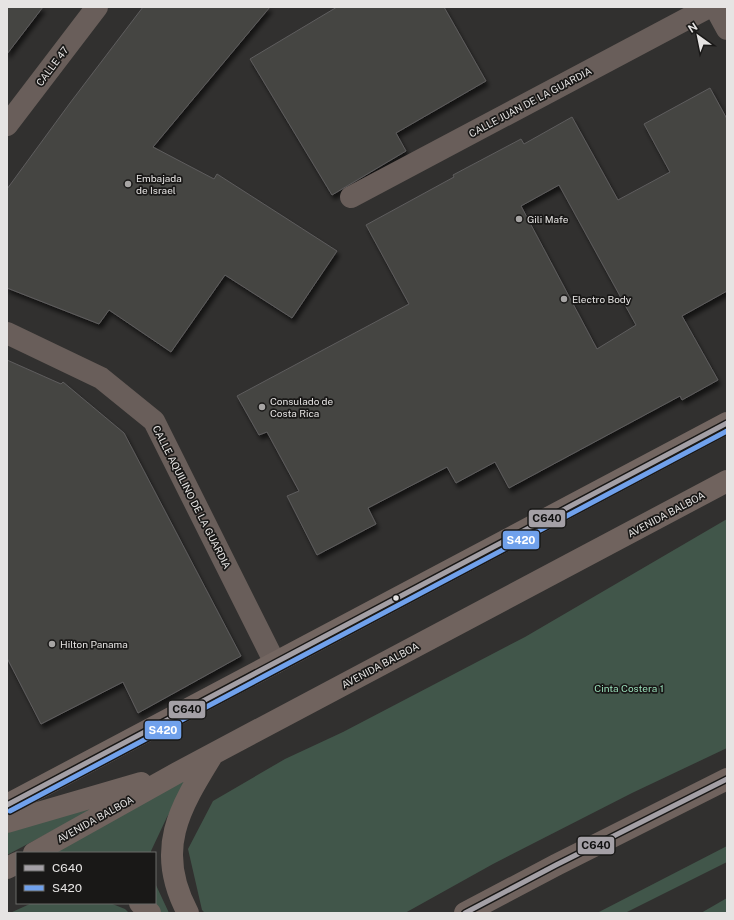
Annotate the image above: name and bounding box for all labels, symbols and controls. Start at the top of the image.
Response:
north arrow [678,16,718,56]
text: N [686,20,699,35]
street label: CALLE 47 [33,44,71,88]
street label: CALLE JUAN DE LA GUARDIA [467,64,593,140]
place label: Embajada de Israel [136,172,182,196]
marker: Embajada de Israel [123,179,133,189]
place label: Gili Mafe [527,213,569,225]
marker: Gili Mafe [514,214,524,224]
place label: Electro Body [572,293,632,305]
marker: Electro Body [559,294,569,304]
place label: Consulado de Costa Rica [270,395,334,419]
marker: Consulado de Costa Rica [257,402,267,412]
street label: CALLE AQUILINO DE LA GUARDIA [150,423,234,571]
street label: AVENIDA BALBOA [625,489,707,539]
line badge: C640 [528,509,566,528]
text: C640 [532,512,562,524]
line badge: S420 [502,530,540,550]
text: S420 [507,534,535,546]
unlabelled marker [391,593,401,603]
place label: Hilton Panama [60,638,128,650]
marker: Hilton Panama [47,639,57,649]
street label: AVENIDA BALBOA [339,640,421,690]
park label: Cinta Costera 1 [594,682,664,694]
line badge: C640 [168,700,206,719]
text: C640 [172,703,202,715]
line badge: S420 [144,720,182,740]
text: S420 [149,724,177,736]
street label: AVENIDA BALBOA [55,793,135,845]
line badge: C640 [577,836,615,855]
text: C640 [581,839,611,851]
legend [16,852,156,904]
text: C640 [52,861,83,875]
text: S420 [52,881,82,895]

